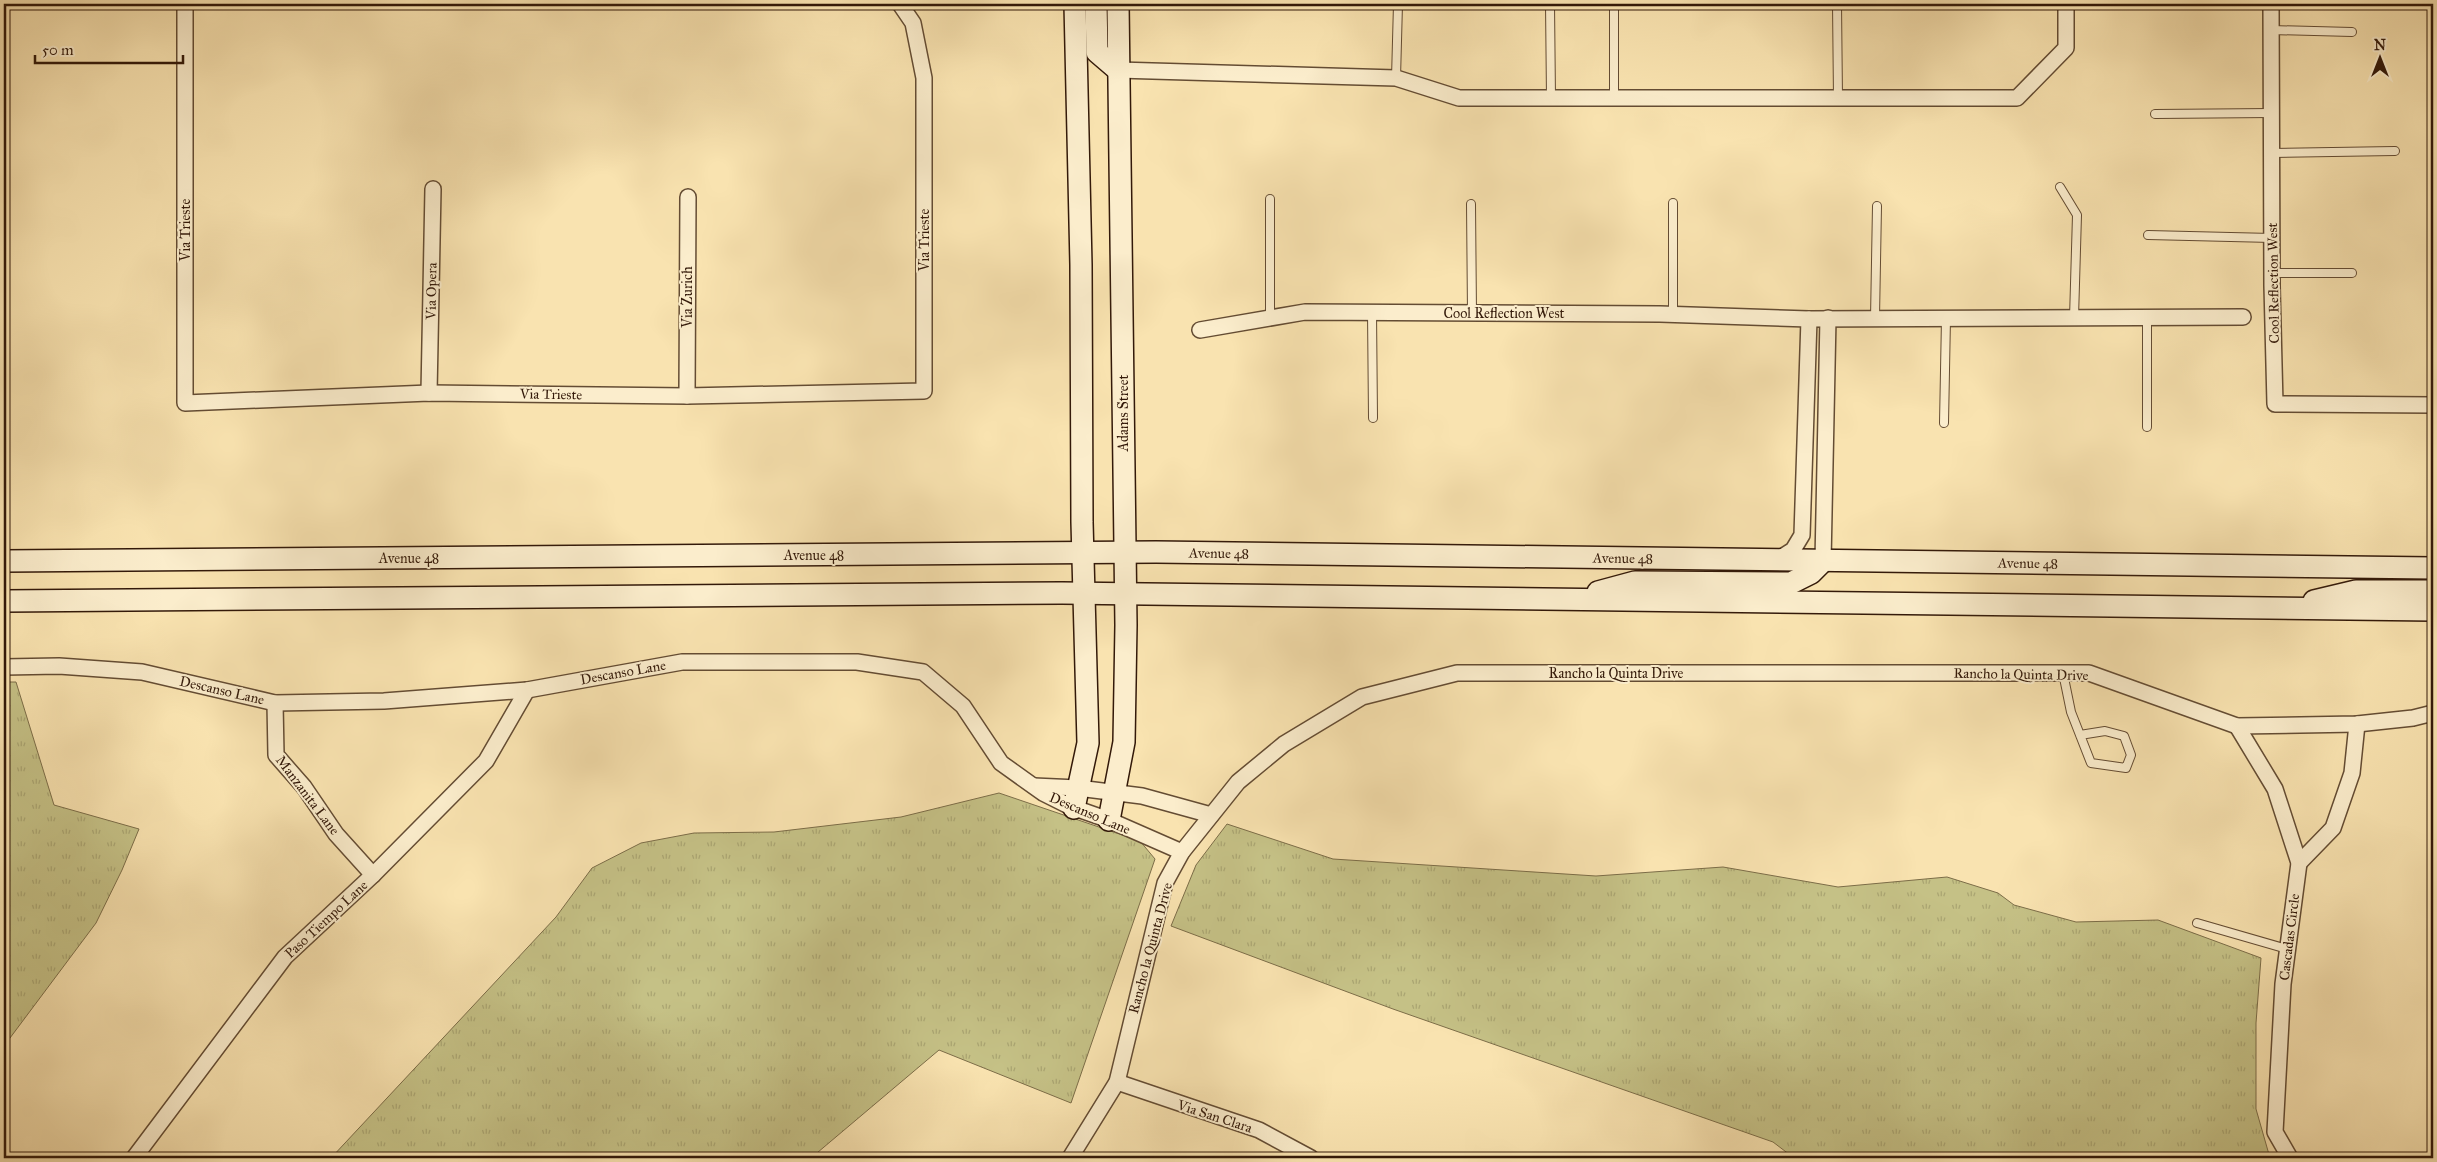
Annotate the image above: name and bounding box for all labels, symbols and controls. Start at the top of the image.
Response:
scale bar [35,32,182,64]
north arrow [2354,32,2404,82]
text: N [2374,37,2386,54]
text: 50 m [42,41,74,59]
street label: Via Trieste [177,199,194,262]
street label: Via Trieste [916,209,933,272]
street label: Cool Reflection West [2264,222,2283,344]
street label: Via Opera [422,262,440,321]
street label: Via Zurich [679,266,696,329]
street label: Cool Reflection West [1444,305,1565,322]
street label: Adams Street [1115,374,1132,452]
street label: Via Trieste [519,385,583,404]
street label: Avenue 48 [1188,544,1249,563]
street label: Avenue 48 [783,547,844,564]
street label: Avenue 48 [1592,549,1653,568]
street label: Avenue 48 [378,550,439,567]
street label: Avenue 48 [1997,554,2058,573]
street label: Descanso Lane [579,657,667,688]
street label: Rancho la Quinta Drive [1549,665,1684,682]
street label: Rancho la Quinta Drive [1953,665,2089,684]
street label: Descanso Lane [178,672,266,709]
street label: Manzanita Lane [272,752,343,839]
street label: Descanso Lane [1047,789,1133,838]
street label: Paso Tiempo Lane [281,877,371,962]
street label: Rancho la Quinta Drive [1125,881,1176,1015]
street label: Cascadas Circle [2276,892,2303,982]
street label: Via San Clara [1174,1096,1254,1137]

